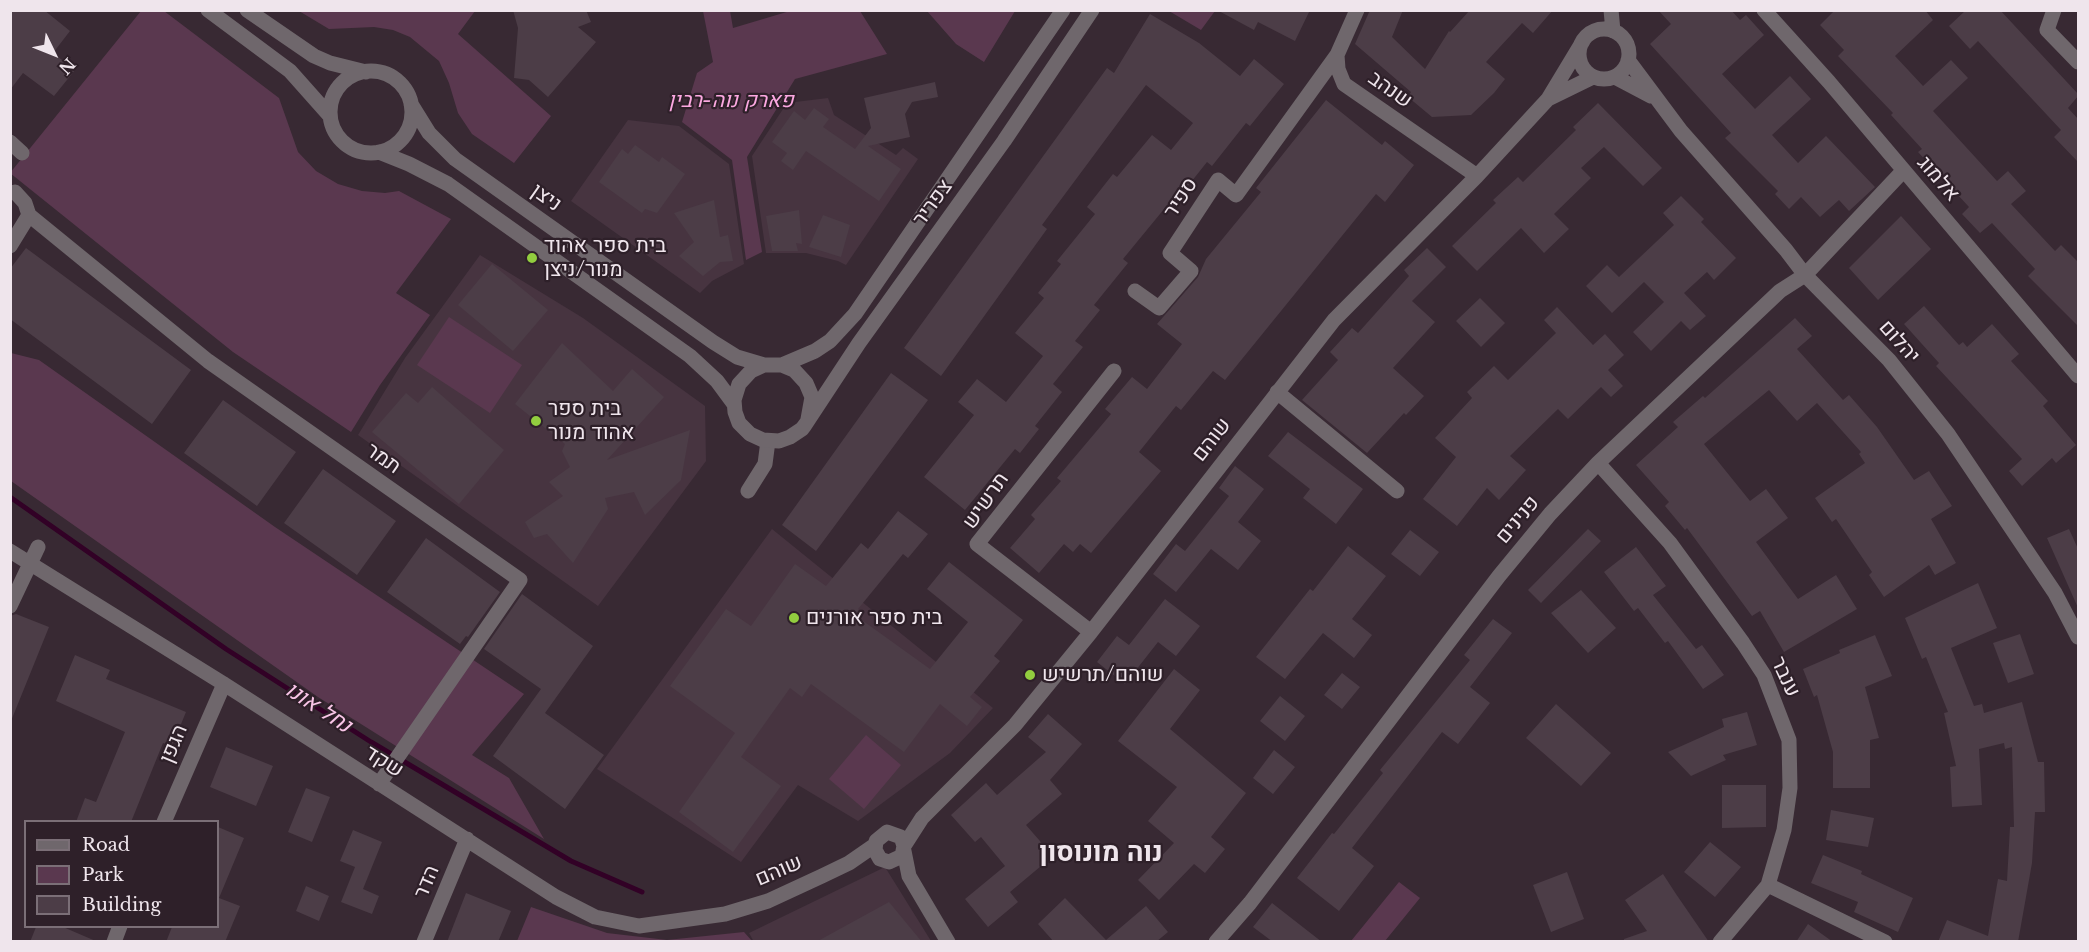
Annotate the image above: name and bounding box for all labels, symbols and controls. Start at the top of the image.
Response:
north arrow [24,24,84,84]
text: N [55,54,80,79]
street label: שנהב [1363,66,1417,114]
park label: פארק נוה-רבין [668,88,794,114]
street label: אלמוג [1911,151,1965,207]
street label: ספיר [1159,173,1203,223]
street label: צפריר [908,175,958,231]
street label: ניצן [526,179,566,217]
place label: בית ספר אהוד מנור/ניצן [544,233,666,283]
marker: בית ספר אהוד מנור/ניצן [525,251,539,265]
street label: יהלום [1873,315,1925,369]
place label: בית ספר אהוד מנור [548,396,634,446]
street label: שוהם [1187,413,1237,467]
marker: בית ספר אהוד מנור [529,414,543,428]
street label: תמר [361,438,405,480]
street label: תרשיש [958,468,1014,534]
street label: פנינים [1491,491,1545,549]
place label: בית ספר אורנים [806,605,943,631]
marker: בית ספר אורנים [787,611,801,625]
street label: ענבר [1765,653,1805,701]
place label: שוהם/תרשיש [1042,662,1163,688]
marker: שוהם/תרשיש [1023,668,1037,682]
water label: נחל אונו [280,677,356,739]
street label: הגפן [155,721,193,767]
street label: שקד [360,741,408,783]
legend [24,820,219,928]
text: Road [82,834,130,856]
district label: נוה מונוסון [1039,837,1163,869]
street label: שוהם [752,850,806,892]
street label: הדר [409,862,445,902]
text: Park [82,864,124,886]
text: Building [82,894,161,916]

